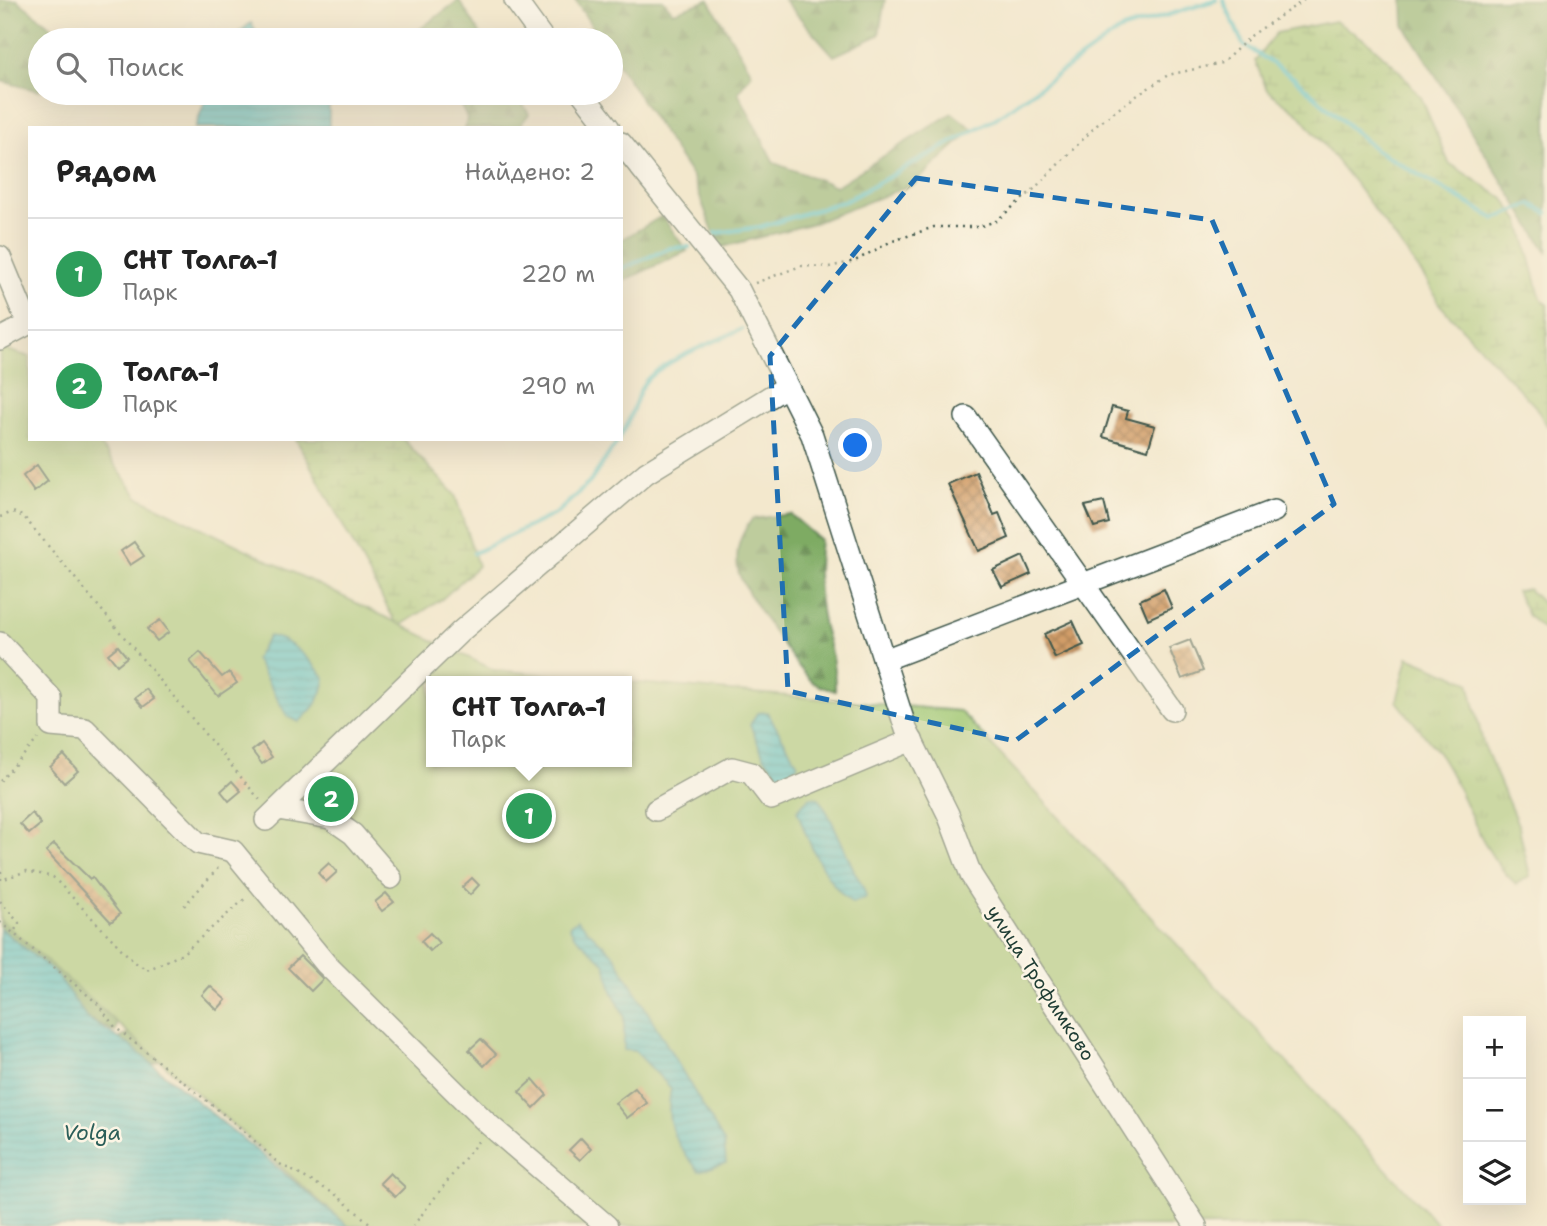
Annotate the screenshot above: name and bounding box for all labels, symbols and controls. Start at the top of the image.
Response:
search box [28,28,623,105]
icon: search [52,48,90,86]
text: Поиск [108,49,184,84]
text: Рядом [56,151,156,192]
text: Найдено: 2 [465,157,595,187]
text: СНТ Толга-1 [123,242,278,277]
text: 1 [74,259,84,289]
text: 220 m [521,259,595,289]
text: Парк [123,277,178,307]
text: Толга-1 [123,354,219,389]
text: 2 [71,371,87,401]
text: 290 m [521,371,595,401]
text: Парк [123,389,178,419]
your location [838,428,872,462]
popup [426,676,632,767]
text: СНТ Толга-1 [451,689,607,724]
text: Парк [451,724,506,754]
pin: 2 [308,773,354,825]
pin: 1 [506,790,552,842]
street label: улица Трофимково [981,900,1101,1066]
map controls [1463,1016,1526,1205]
button: + [1463,1016,1526,1079]
button: − [1463,1079,1526,1142]
water label: Volga [63,1119,121,1147]
button: layers [1463,1142,1526,1205]

